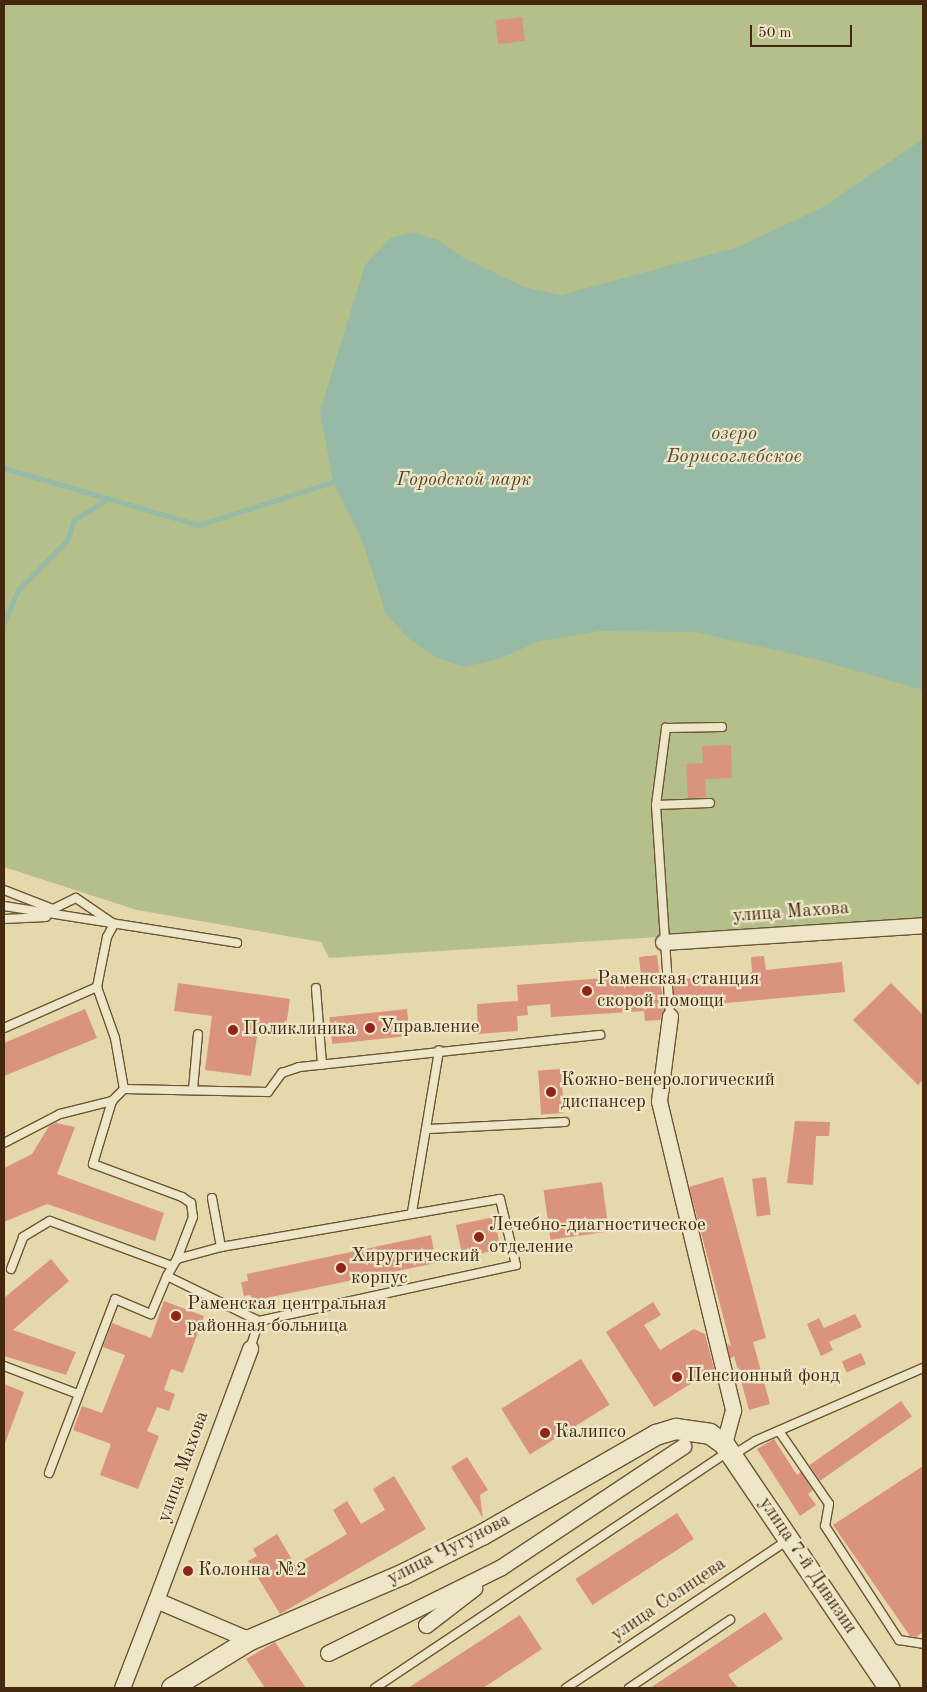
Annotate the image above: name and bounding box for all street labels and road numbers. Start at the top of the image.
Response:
street label: улица Махова [732,898,850,928]
street label: улица Махова [153,1408,215,1526]
street label: улица 7-й Дивизии [753,1493,861,1639]
street label: улица Чугунова [384,1509,514,1591]
street label: улица Солнцева [607,1553,731,1647]

